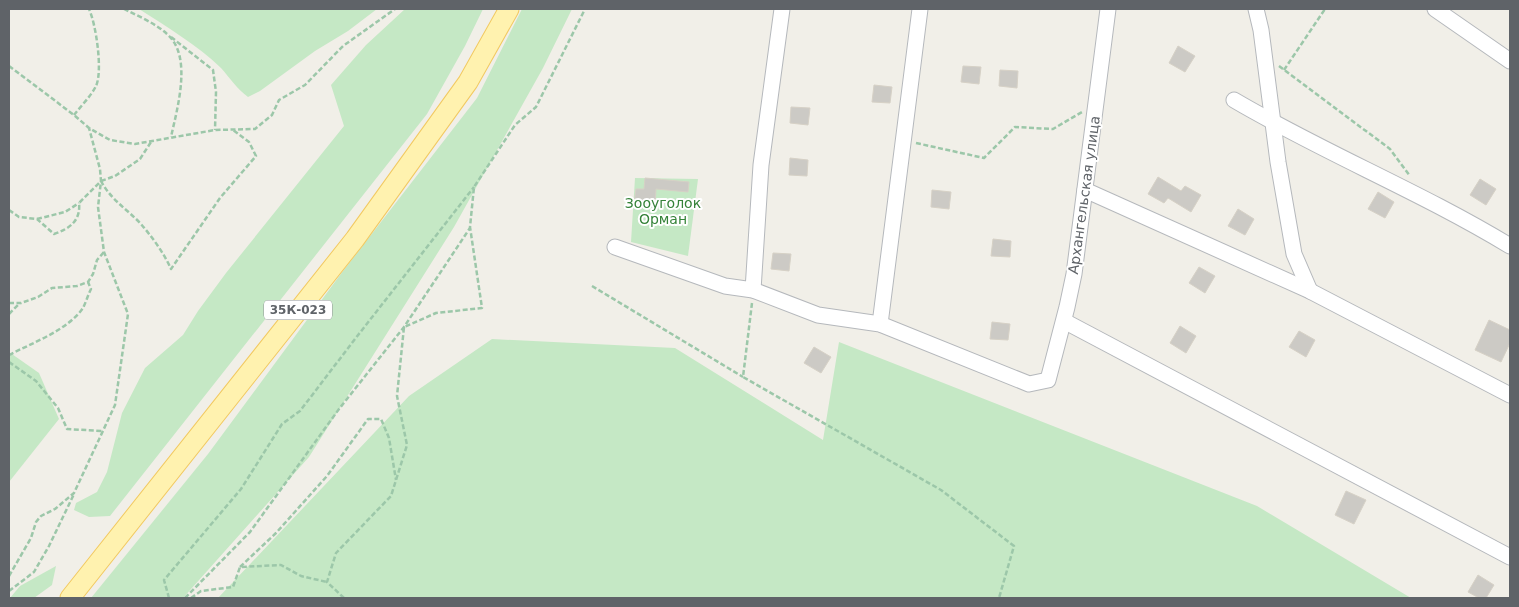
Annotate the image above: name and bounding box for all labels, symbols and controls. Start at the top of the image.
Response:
street label: Архангельская улица [1065,115,1103,275]
park label: Зооуголок Орман [625,195,701,227]
road number: 35К-023 [264,300,332,320]

